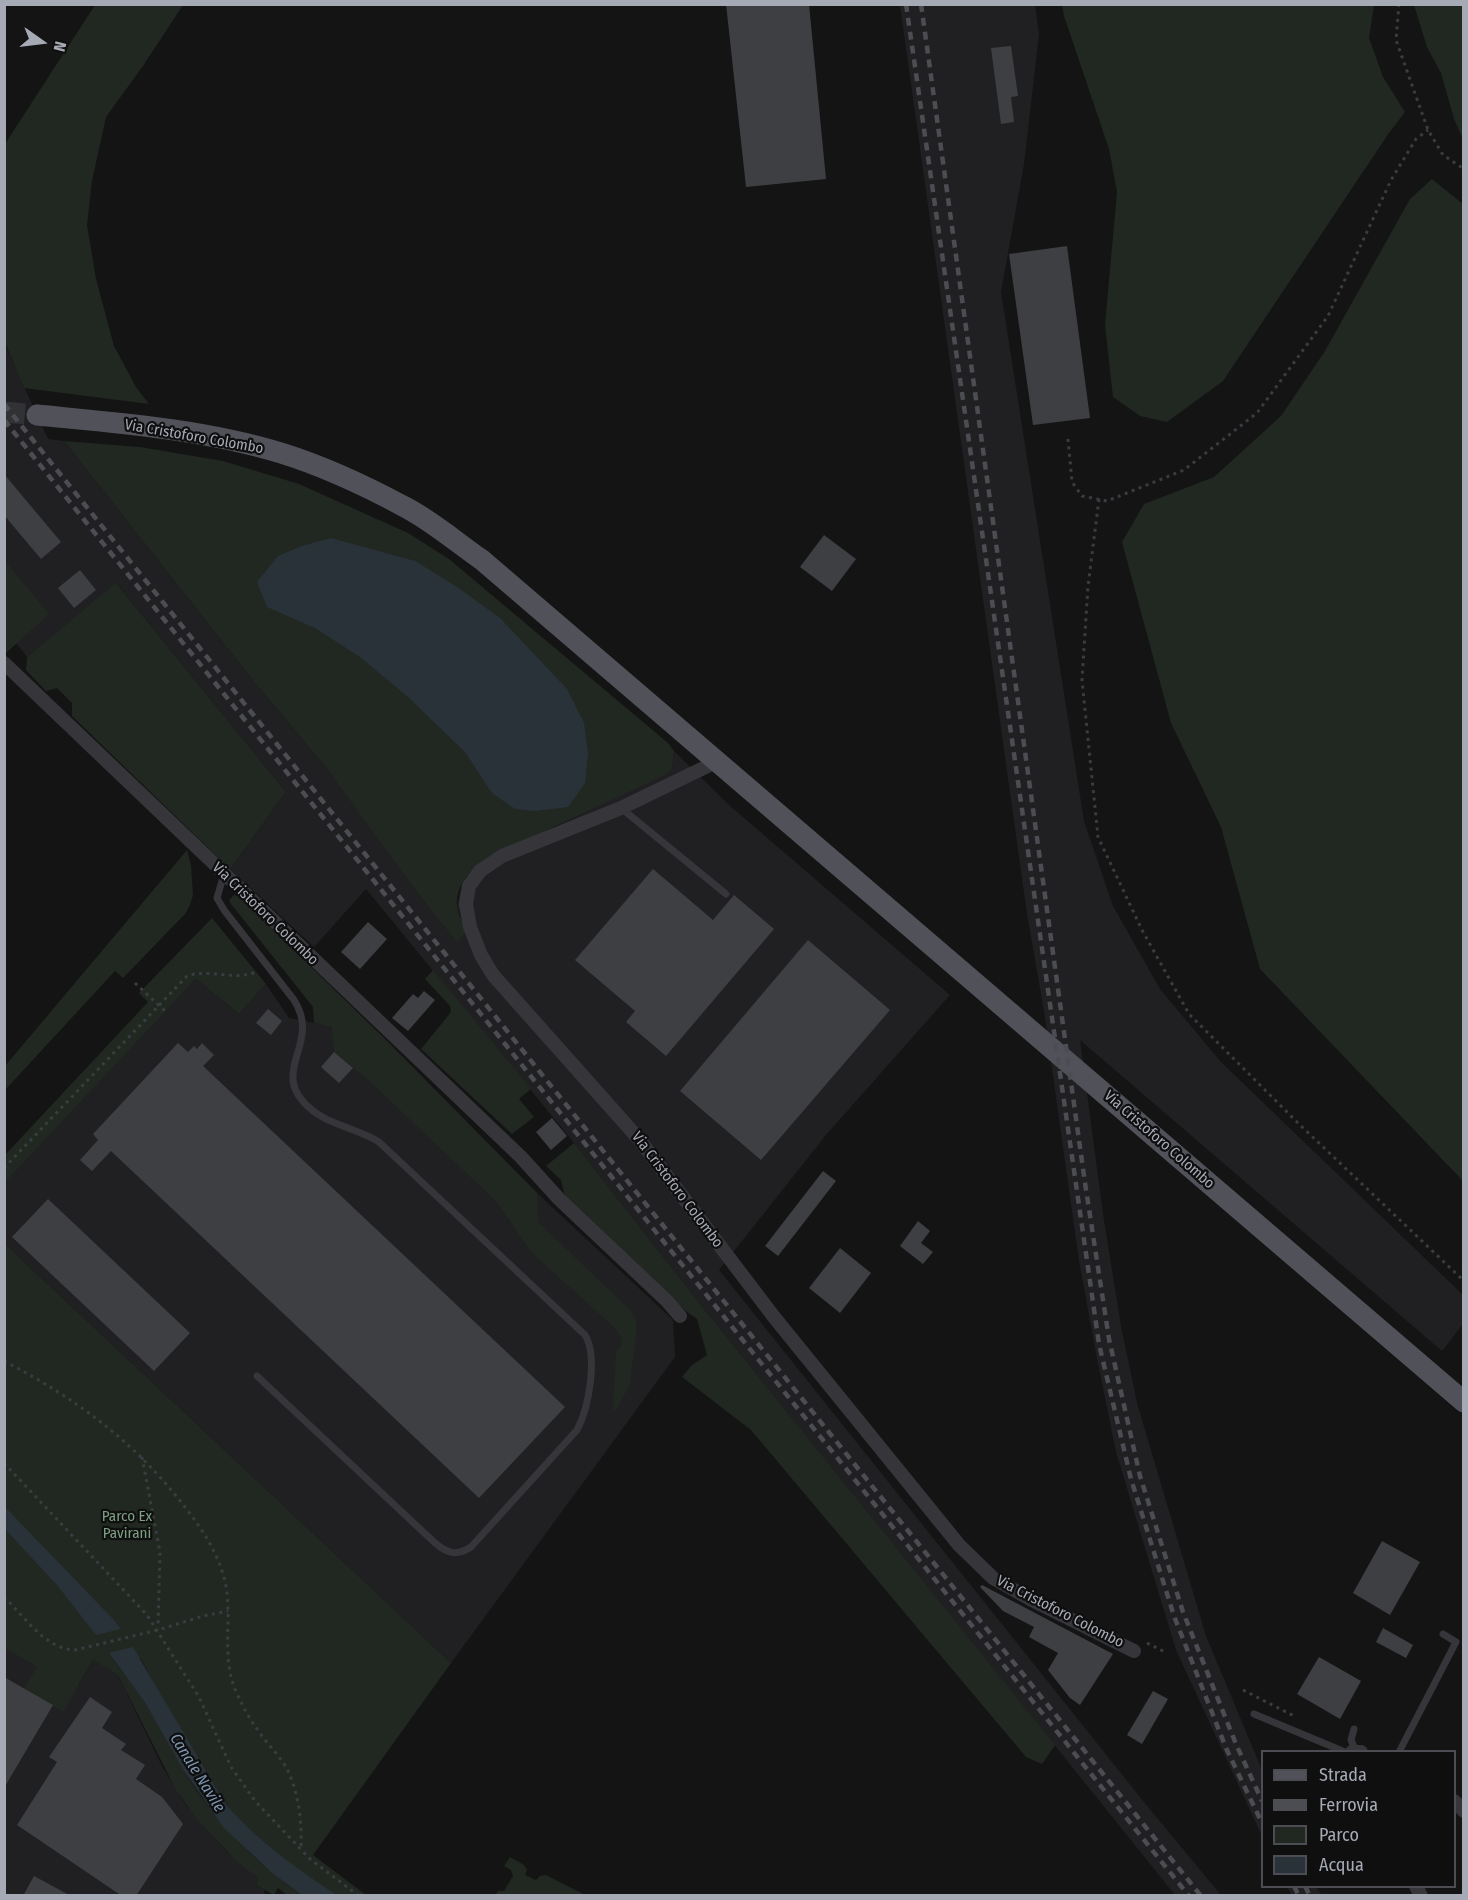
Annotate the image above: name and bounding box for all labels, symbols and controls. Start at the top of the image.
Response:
north arrow [12,12,72,72]
text: N [50,40,70,53]
street label: Via Cristoforo Colombo [123,416,265,458]
street label: Via Cristoforo Colombo [208,859,322,969]
street label: Via Cristoforo Colombo [1100,1087,1218,1193]
street label: Via Cristoforo Colombo [627,1128,727,1252]
park label: Parco Ex Pavirani [102,1508,152,1543]
street label: Via Cristoforo Colombo [993,1572,1127,1652]
water label: Canale Navile [165,1730,229,1816]
legend [1261,1750,1456,1888]
text: Strada [1319,1764,1367,1786]
text: Ferrovia [1319,1794,1378,1816]
text: Parco [1319,1824,1359,1846]
text: Acqua [1319,1854,1364,1876]

